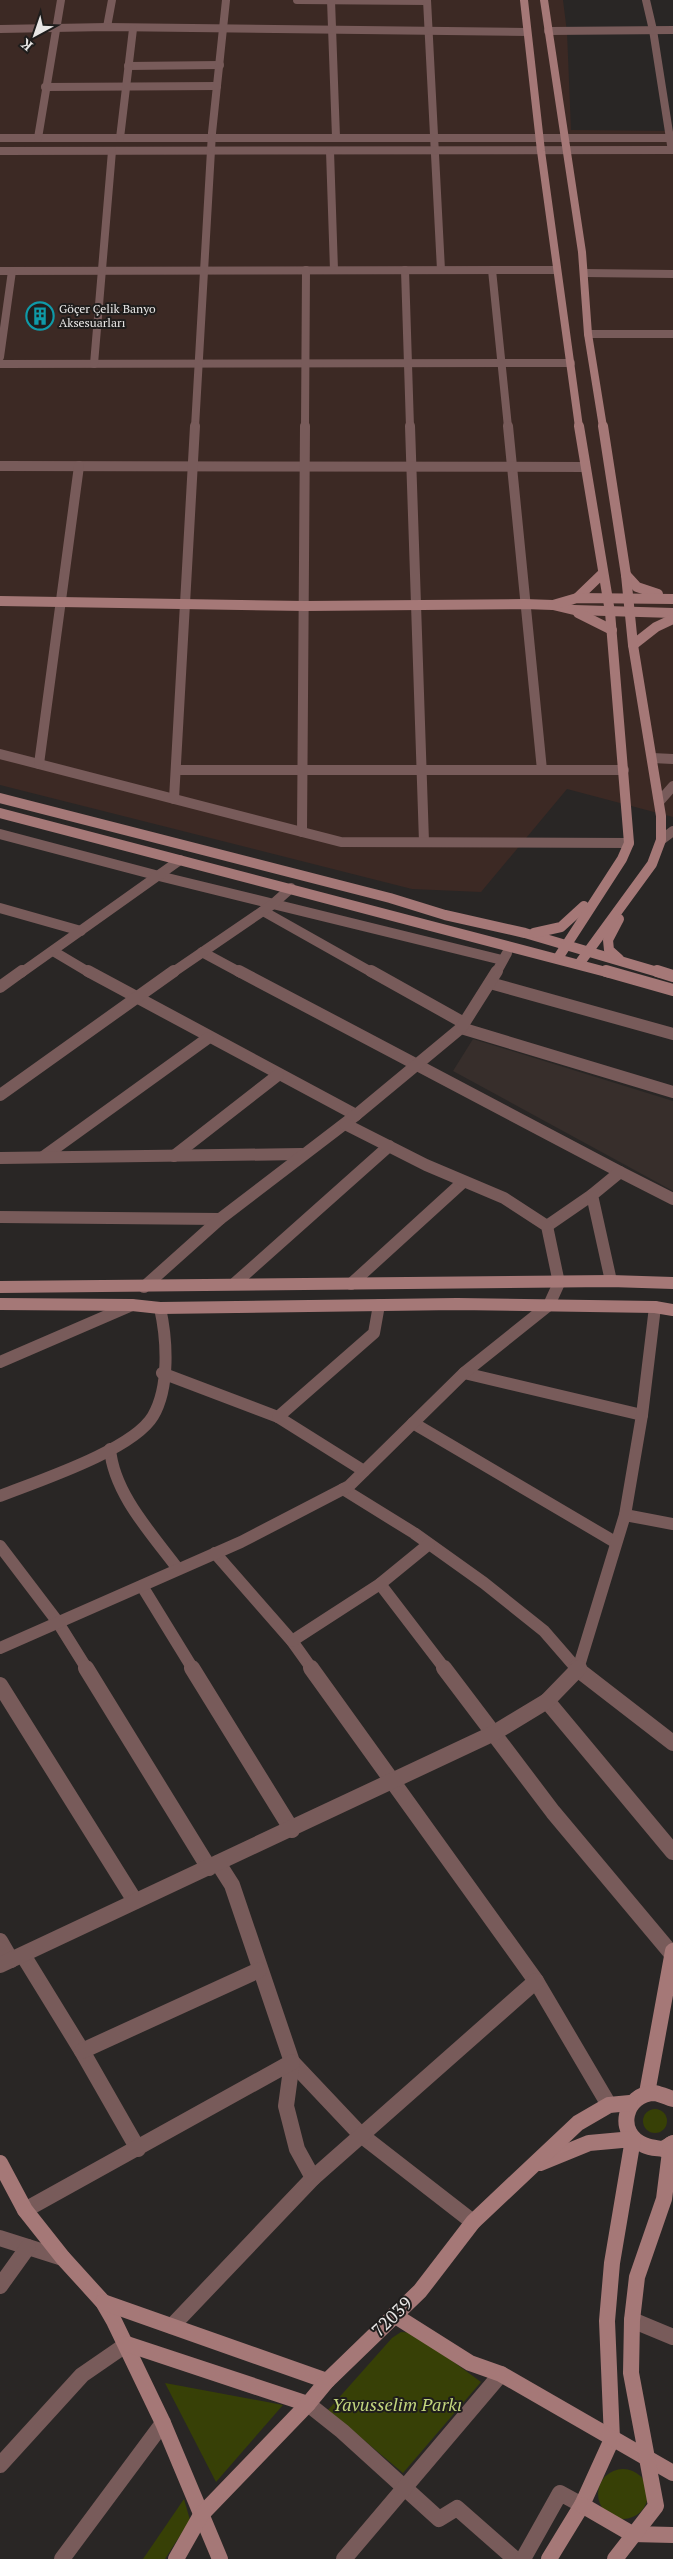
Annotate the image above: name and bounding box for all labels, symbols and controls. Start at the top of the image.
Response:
north arrow [10,10,60,60]
text: K [16,35,36,56]
building icon: Göçer Çelik Banyo Aksesuarları [25,301,55,331]
place label: Göçer Çelik Banyo Aksesuarları [59,301,156,330]
street label: 72039 [366,2291,417,2342]
park label: Yavusselim Parkı [332,2392,462,2416]

